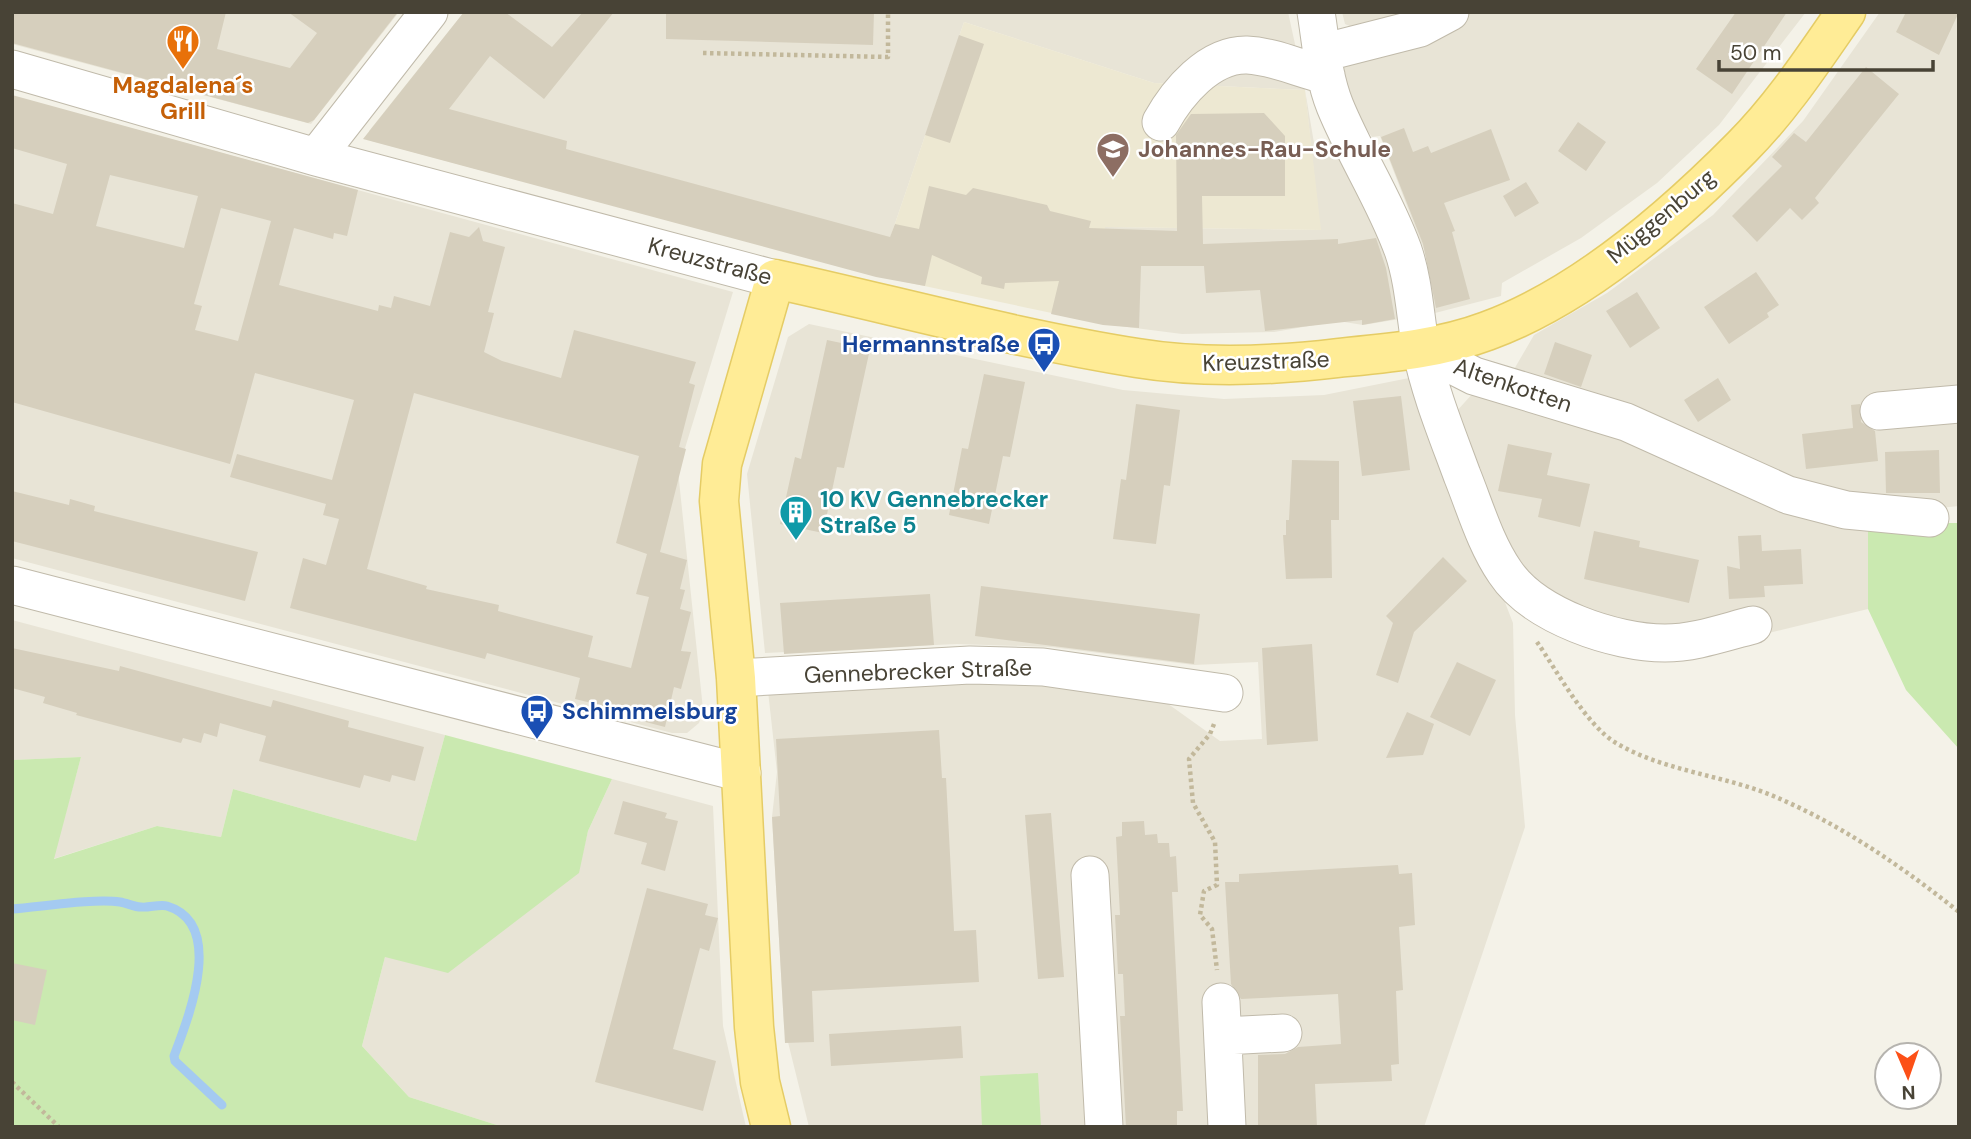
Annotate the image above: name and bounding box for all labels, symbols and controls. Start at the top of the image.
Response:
restaurant icon: Magdalena´s Grill [164,22,202,71]
scale bar [1719,28,1932,72]
text: 50 m [1730,39,1781,67]
place label: Magdalena´s Grill [113,70,253,126]
school or university icon: Johannes-Rau-Schule [1094,130,1132,179]
place label: Johannes-Rau-Schule [1138,134,1391,164]
street label: Müggenburg [1601,162,1722,270]
street label: Kreuzstraße [645,230,775,292]
bus stop icon: Hermannstraße [1025,325,1063,374]
place label: Hermannstraße [842,329,1020,359]
street label: Kreuzstraße [1202,344,1330,378]
street label: Altenkotten [1450,351,1576,419]
place label: 10 KV Gennebrecker Straße 5 [820,484,1048,540]
building icon: 10 KV Gennebrecker Straße 5 [777,493,815,542]
street label: Gennebrecker Straße [803,652,1033,690]
bus stop icon: Schimmelsburg [518,692,556,741]
place label: Schimmelsburg [562,696,738,726]
north arrow [1873,1041,1943,1111]
text: N [1901,1080,1916,1105]

